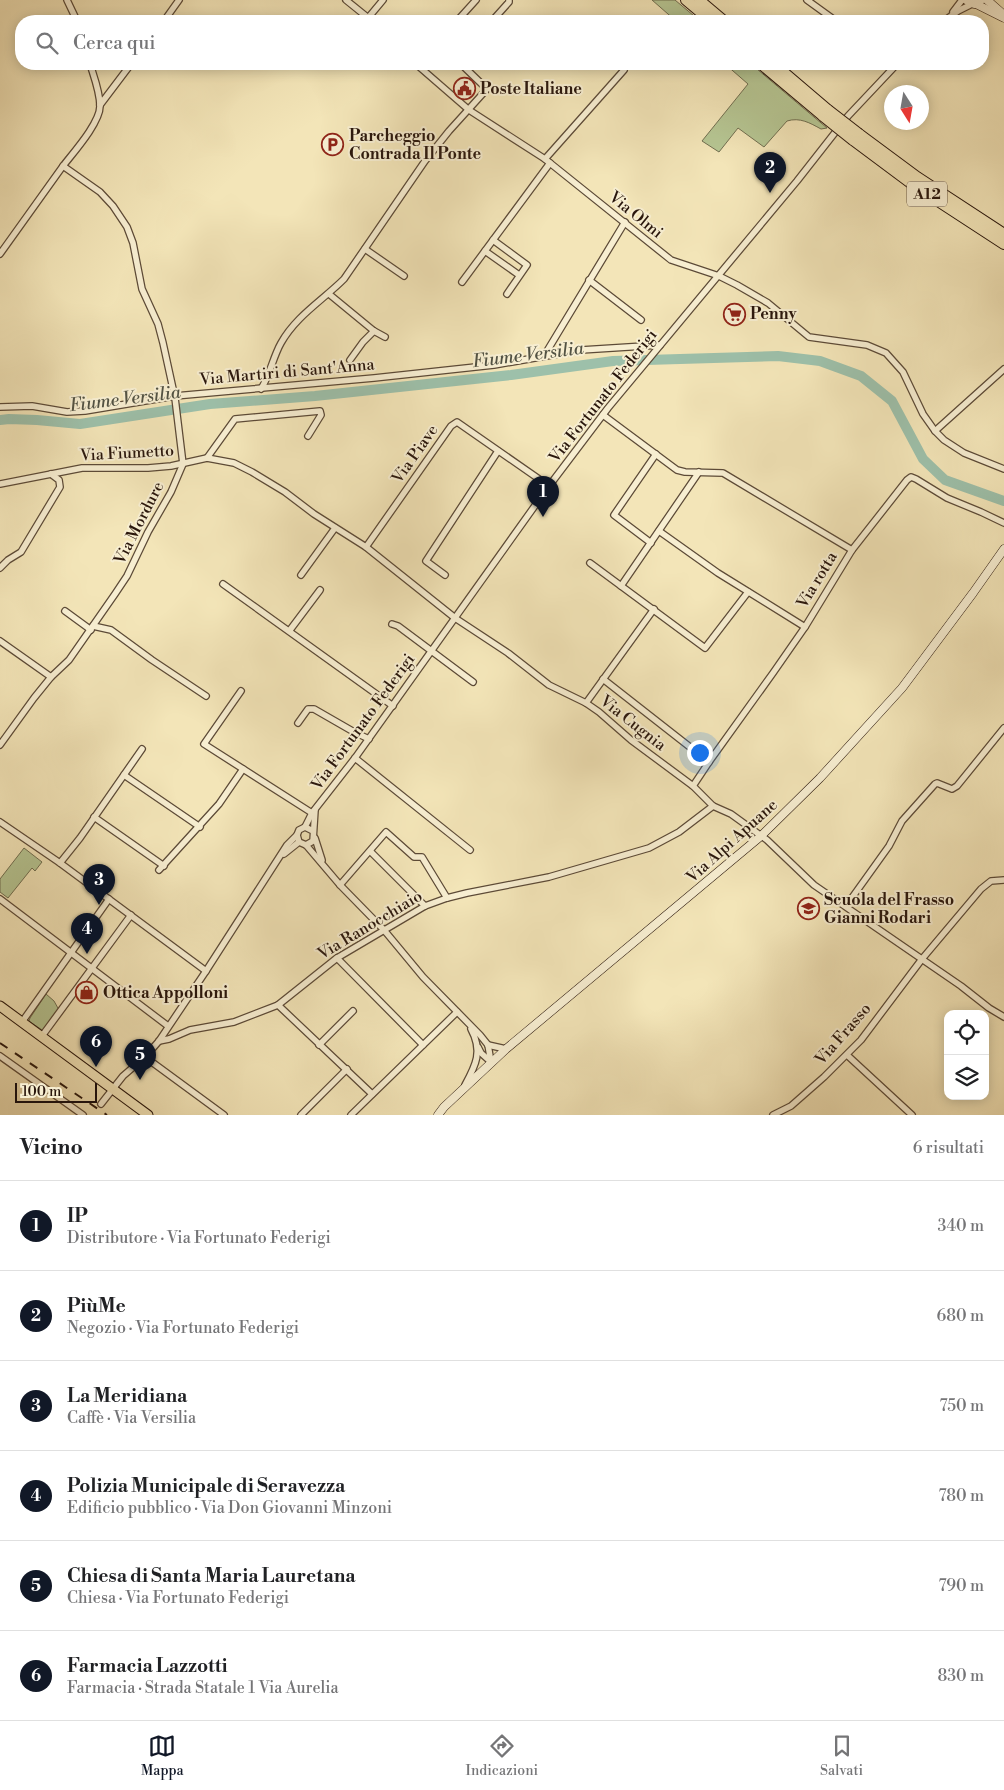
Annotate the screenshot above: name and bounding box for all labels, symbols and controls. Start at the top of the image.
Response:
search box [15,15,989,70]
icon: search [33,29,61,57]
text: Cerca qui [73,31,156,55]
public building icon: Poste Italiane [452,77,476,101]
place label: Poste Italiane [480,79,582,99]
north arrow [884,85,929,130]
place label: Parcheggio Contrada Il Ponte [349,126,481,164]
parking icon: Parcheggio Contrada Il Ponte [321,133,345,157]
pin: 2 [754,152,786,193]
road number: A12 [907,182,947,206]
street label: Via Olmi [604,187,667,243]
supermarket icon: Penny [722,302,746,326]
place label: Penny [750,304,798,324]
street label: Via Fortunato Federigi [544,325,661,468]
water label: Fiume Versilia [471,337,586,373]
street label: Via Martiri di Sant'Anna [198,354,376,390]
water label: Fiume Versilia [68,381,183,417]
street label: Via Piave [387,421,442,488]
street label: Via Fiumetto [78,441,175,466]
pin: 1 [527,476,559,517]
street label: Via Mordure [109,478,168,569]
street label: Via rotta [792,547,842,613]
street label: Via Fortunato Federigi [306,650,419,795]
street label: Via Cugnia [595,690,671,756]
your location [687,740,713,766]
street label: Via Alpi Apuane [682,795,782,888]
pin: 3 [83,864,115,905]
street label: Via Ranocchiaio [313,886,426,965]
place label: Scuola del Frasso Gianni Rodari [824,890,954,928]
school or university icon: Scuola del Frasso Gianni Rodari [796,897,820,921]
pin: 4 [71,913,103,954]
shop icon: Ottica Appolloni [75,981,99,1005]
place label: Ottica Appolloni [103,983,228,1003]
street label: Via Frasso [810,999,875,1070]
map controls [944,1010,989,1100]
button: locate [944,1010,989,1055]
pin: 6 [80,1026,112,1067]
pin: 5 [124,1039,156,1080]
button: layers [944,1055,989,1100]
scale bar [15,1080,98,1103]
text: 100 m [22,1083,61,1101]
text: Vicino [20,1135,83,1161]
text: 6 risultati [913,1138,984,1158]
text: IP [67,1204,88,1228]
text: 1 [32,1216,40,1236]
text: 340 m [937,1216,984,1236]
text: Distributore · Via Fortunato Federigi [67,1228,331,1248]
text: PiùMe [67,1294,126,1318]
text: 2 [31,1306,41,1326]
text: 680 m [937,1306,984,1326]
text: Negozio · Via Fortunato Federigi [67,1318,299,1338]
text: La Meridiana [67,1384,187,1408]
text: 3 [31,1396,41,1416]
text: 750 m [940,1396,984,1416]
text: Caffè · Via Versilia [67,1408,196,1428]
text: Polizia Municipale di Seravezza [67,1474,345,1498]
text: 4 [31,1486,41,1506]
text: 780 m [939,1486,984,1506]
text: Edificio pubblico · Via Don Giovanni Minzoni [67,1498,392,1518]
text: Chiesa di Santa Maria Lauretana [67,1564,356,1588]
text: 5 [31,1576,41,1596]
text: 790 m [939,1576,984,1596]
text: Chiesa · Via Fortunato Federigi [67,1588,289,1608]
text: Farmacia Lazzotti [67,1654,228,1678]
text: 6 [31,1666,41,1686]
text: 830 m [937,1666,984,1686]
text: Farmacia · Strada Statale 1 Via Aurelia [67,1678,339,1698]
tab: Mappa [141,1732,184,1780]
tab: Indicazioni [466,1732,538,1780]
tab: Salvati [820,1732,863,1780]

